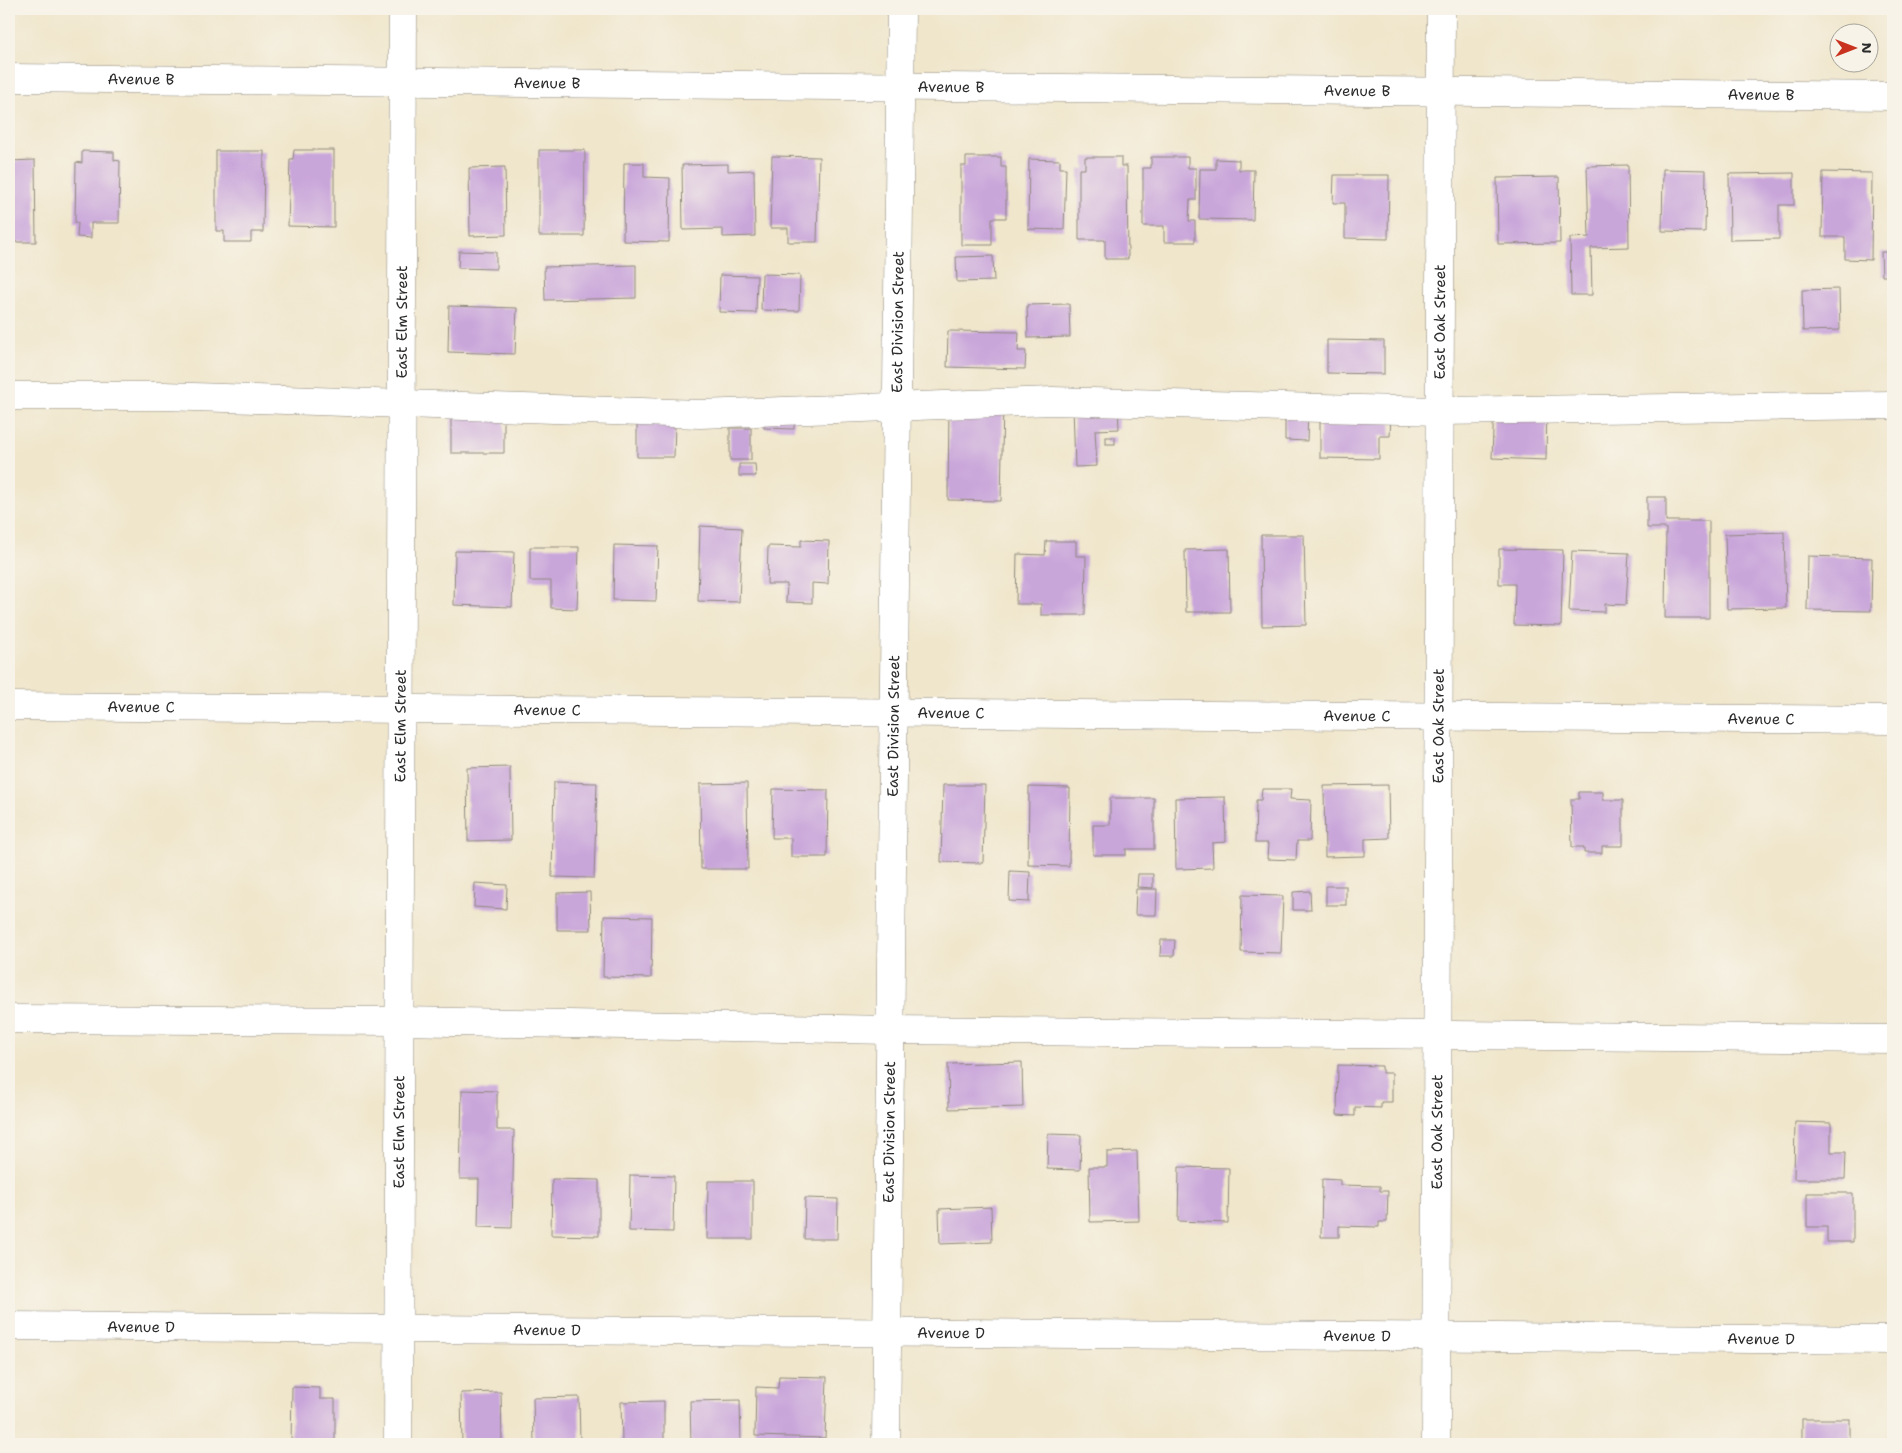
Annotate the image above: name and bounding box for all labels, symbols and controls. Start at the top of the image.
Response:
north arrow [1830,22,1880,72]
text: N [1858,42,1876,54]
street label: Avenue B [107,69,175,90]
street label: Avenue B [513,73,581,93]
street label: Avenue B [917,77,985,97]
street label: Avenue B [1323,81,1391,101]
street label: Avenue B [1727,84,1795,105]
street label: East Division Street [887,251,908,393]
street label: East Oak Street [1430,264,1450,380]
street label: East Elm Street [392,265,412,379]
street label: East Division Street [883,655,904,797]
street label: East Oak Street [1428,668,1449,784]
street label: East Elm Street [390,669,411,783]
street label: Avenue C [107,697,175,717]
street label: Avenue C [513,700,581,720]
street label: Avenue C [917,703,985,723]
street label: Avenue C [1323,706,1391,726]
street label: Avenue C [1727,709,1795,729]
street label: East Division Street [879,1061,900,1203]
street label: East Oak Street [1427,1074,1447,1190]
street label: East Elm Street [389,1075,409,1189]
street label: Avenue D [107,1317,175,1337]
street label: Avenue D [513,1320,581,1340]
street label: Avenue D [917,1323,985,1343]
street label: Avenue D [1323,1326,1391,1346]
street label: Avenue D [1727,1329,1795,1349]

